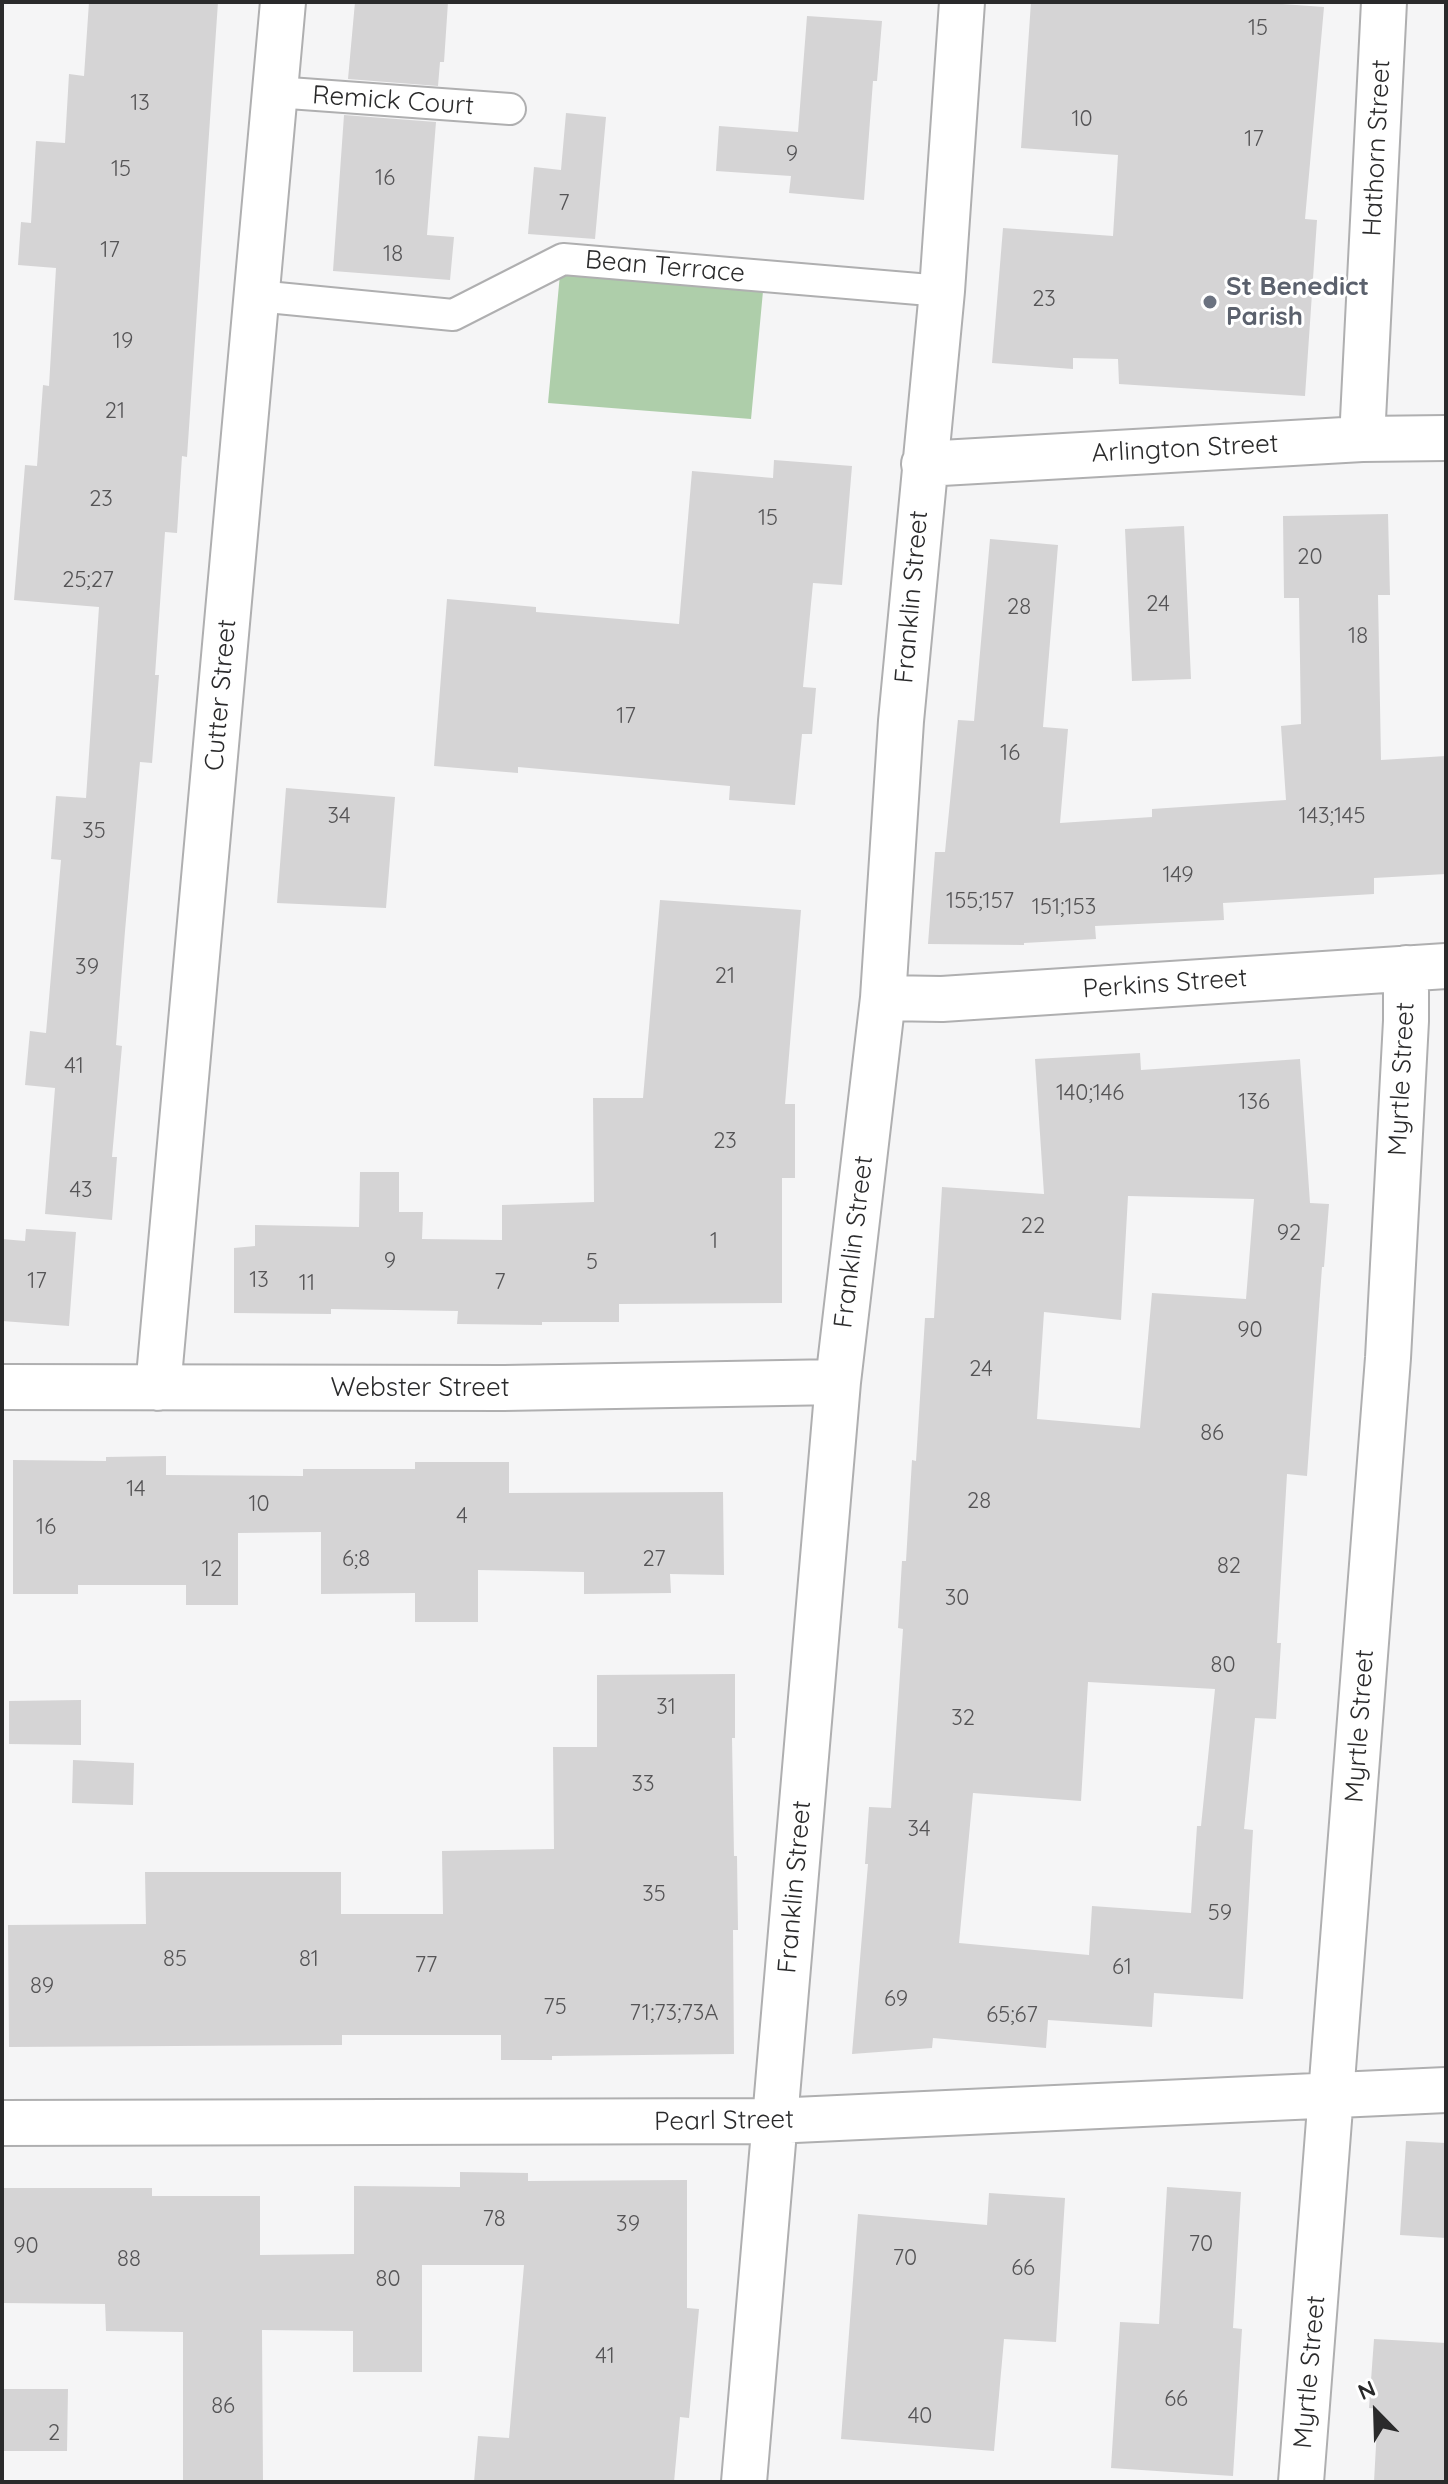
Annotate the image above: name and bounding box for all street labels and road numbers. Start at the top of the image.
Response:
street label: Hathorn Street [1357,59,1397,237]
street label: Remick Court [311,80,475,122]
street label: Bean Terrace [584,244,746,290]
street label: Arlington Street [1091,429,1279,469]
street label: Franklin Street [889,509,935,685]
street label: Cutter Street [199,618,243,772]
street label: Perkins Street [1082,963,1248,1005]
street label: Myrtle Street [1382,1001,1422,1157]
street label: Franklin Street [828,1154,880,1330]
street label: Webster Street [331,1372,509,1404]
street label: Myrtle Street [1339,1648,1381,1804]
street label: Franklin Street [772,1799,818,1975]
street label: Pearl Street [654,2104,794,2138]
street label: Myrtle Street [1288,2294,1332,2450]

